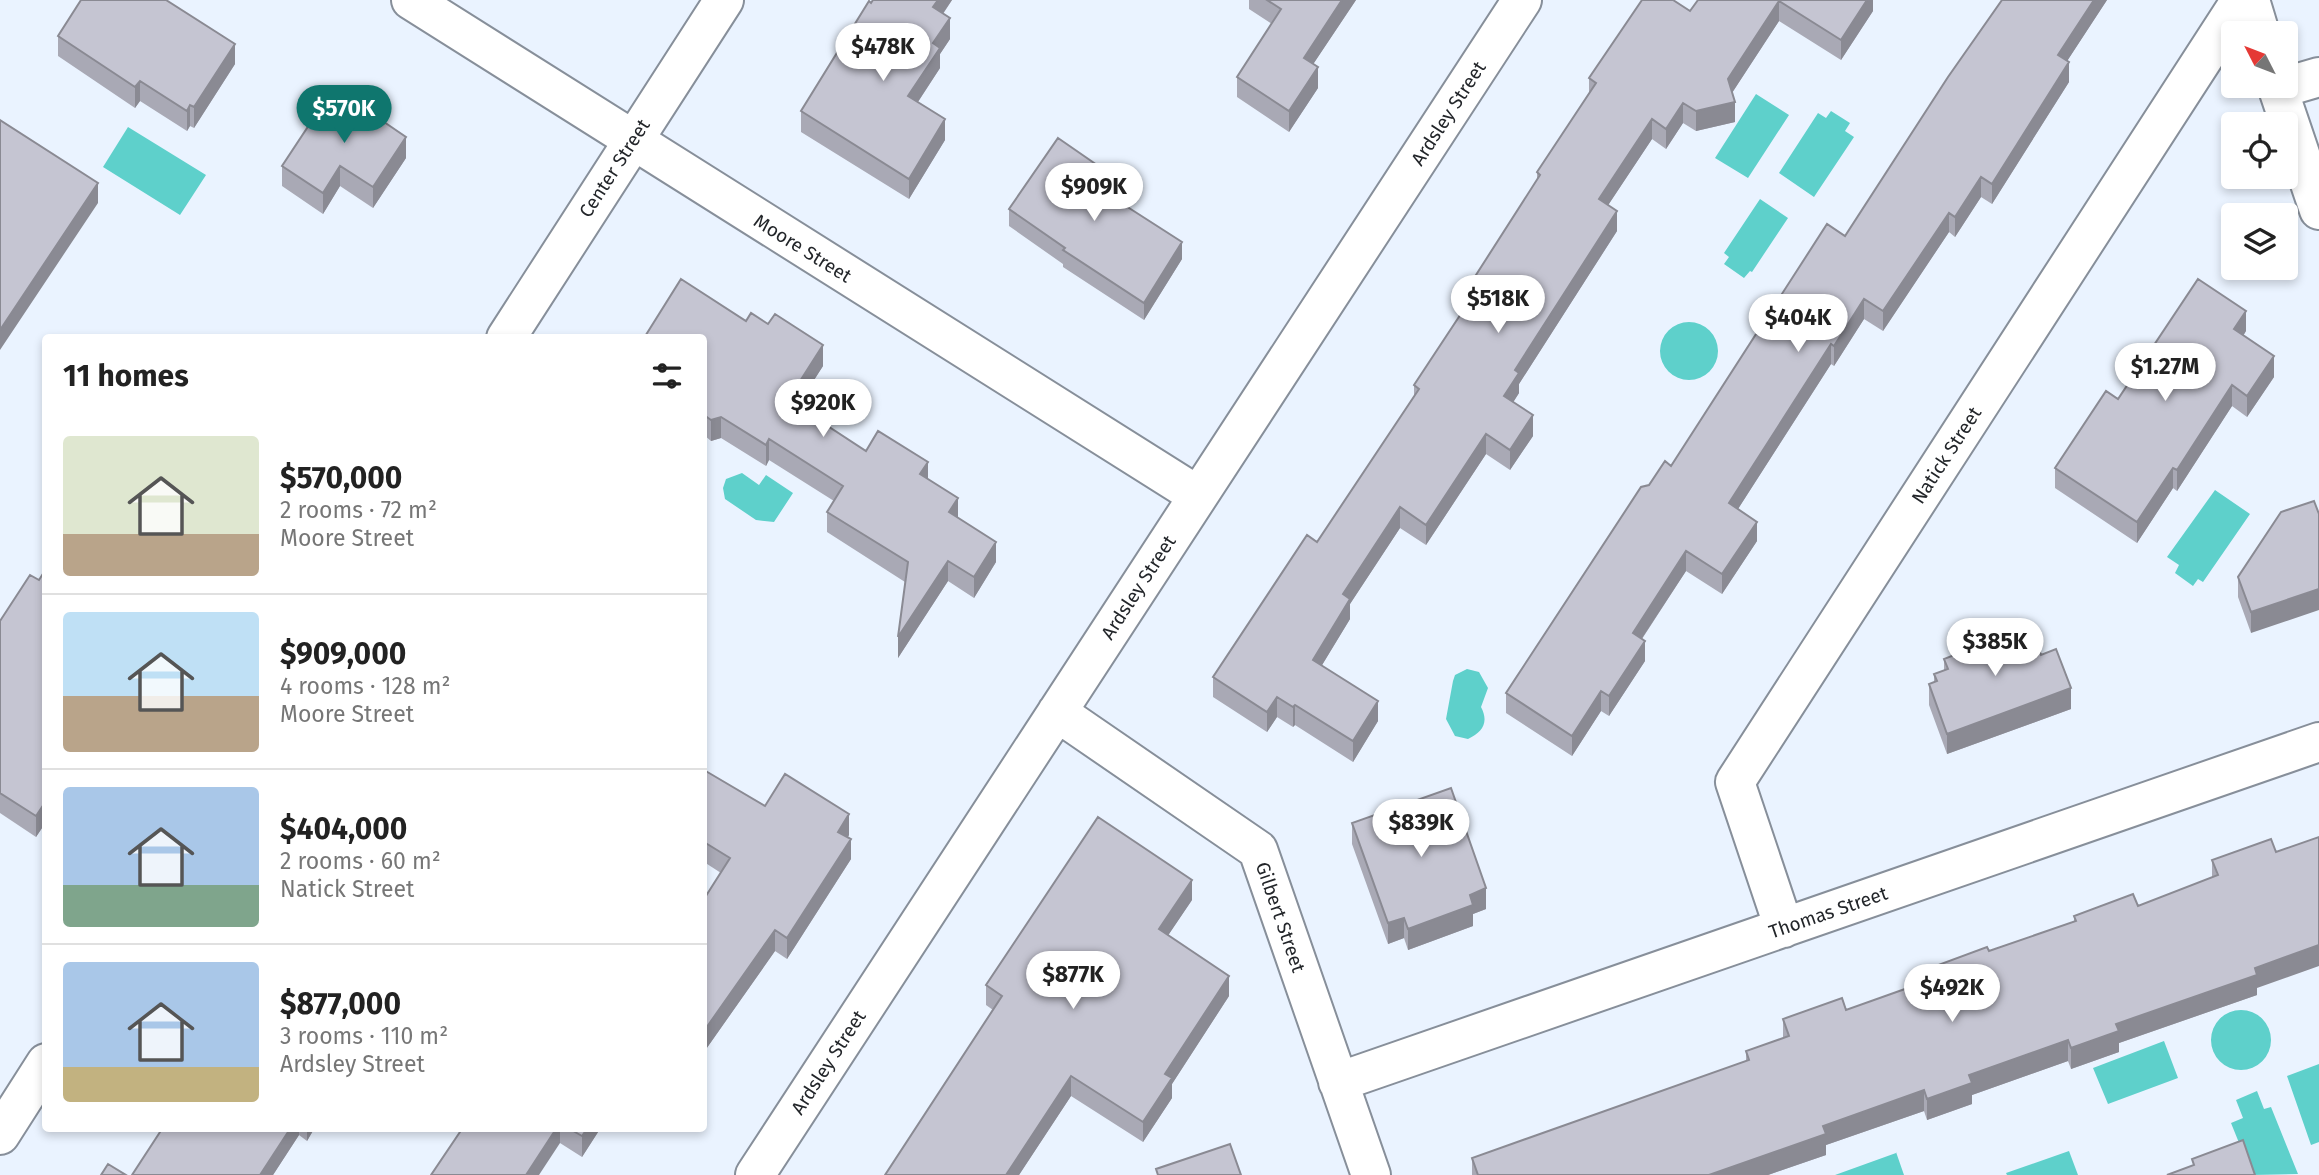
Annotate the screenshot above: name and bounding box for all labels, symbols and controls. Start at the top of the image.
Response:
north arrow [2221,21,2298,98]
map controls [2221,21,2298,280]
pin: $478K [834,24,932,83]
text: $478K [851,32,915,60]
street label: Ardsley Street [1406,57,1491,170]
pin: $570K [295,86,393,145]
text: $570K [313,94,375,122]
button: locate [2221,112,2298,189]
street label: Center Street [574,115,655,222]
pin: $909K [1045,164,1143,223]
text: $909K [1061,172,1127,200]
button: layers [2221,203,2298,280]
street label: Moore Street [750,209,856,288]
pin: $518K [1449,276,1547,335]
text: $518K [1467,284,1529,312]
pin: $404K [1749,294,1847,354]
text: $404K [1765,303,1831,331]
pin: $1.27M [2108,344,2222,403]
text: $1.27M [2131,352,2199,380]
icon: filters [648,357,686,395]
text: 11 homes [63,358,189,394]
pin: $920K [774,380,872,439]
text: $920K [791,388,855,416]
street label: Natick Street [1907,402,1986,508]
text: $570,000 [280,460,402,496]
icon: home [119,464,203,548]
text: 2 rooms · 72 m² [280,496,437,524]
text: Moore Street [280,524,414,552]
street label: Ardsley Street [1096,531,1181,644]
pin: $385K [1946,618,2044,678]
text: $385K [1963,627,2027,655]
text: $909,000 [280,636,406,672]
icon: home [119,640,203,724]
text: 4 rooms · 128 m² [280,672,450,700]
text: Moore Street [280,700,414,728]
pin: $839K [1372,800,1470,859]
text: $839K [1388,808,1454,836]
text: $404,000 [280,811,407,847]
icon: home [119,815,203,899]
text: 2 rooms · 60 m² [280,847,441,875]
street label: Gilbert Street [1251,859,1310,976]
text: Natick Street [280,875,414,903]
street label: Thomas Street [1766,881,1891,944]
pin: $877K [1024,951,1122,1011]
text: $877K [1042,960,1104,988]
pin: $492K [1903,964,2001,1024]
text: $492K [1920,973,1984,1001]
text: $877,000 [280,986,401,1022]
icon: home [119,990,203,1074]
street label: Ardsley Street [786,1006,871,1119]
text: 3 rooms · 110 m² [280,1022,448,1050]
text: Ardsley Street [280,1050,425,1078]

